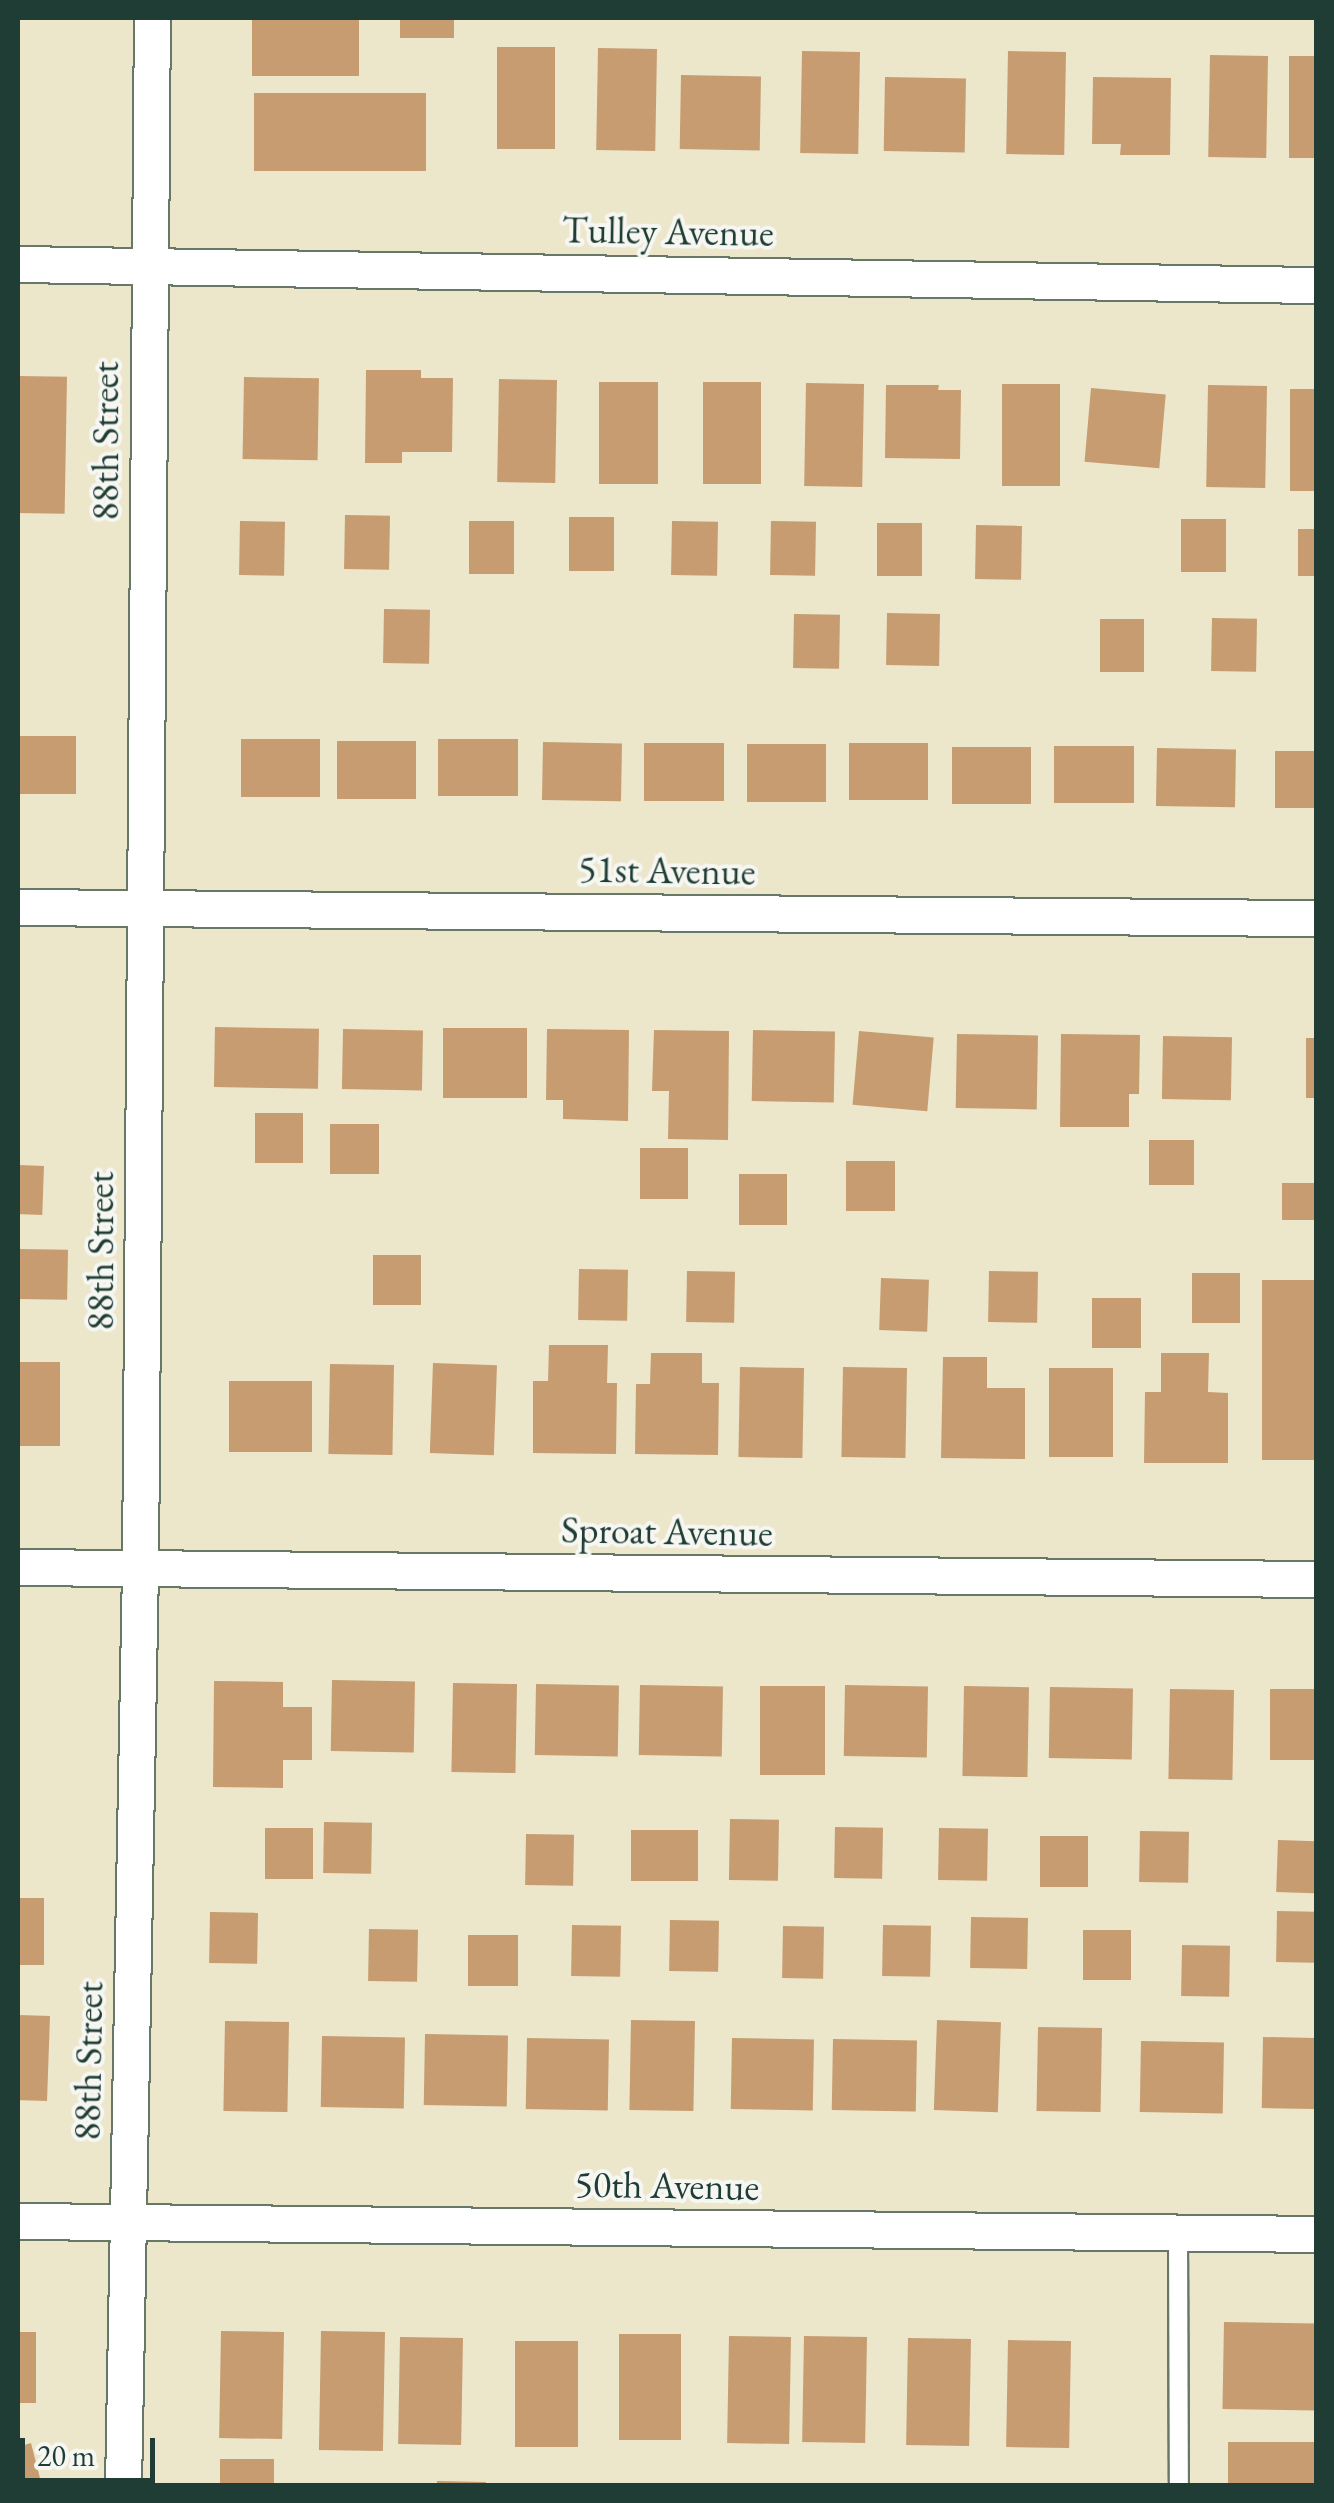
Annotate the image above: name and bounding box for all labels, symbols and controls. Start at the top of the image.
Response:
street label: Tulley Avenue [562,206,774,256]
street label: 88th Street [82,361,128,521]
street label: 51st Avenue [578,846,756,894]
street label: 88th Street [77,1171,123,1331]
street label: Sproat Avenue [561,1506,773,1556]
street label: 88th Street [64,1981,112,2141]
street label: 50th Avenue [574,2161,760,2209]
scale bar [25,2418,160,2480]
text: 20 m [37,2436,95,2475]

